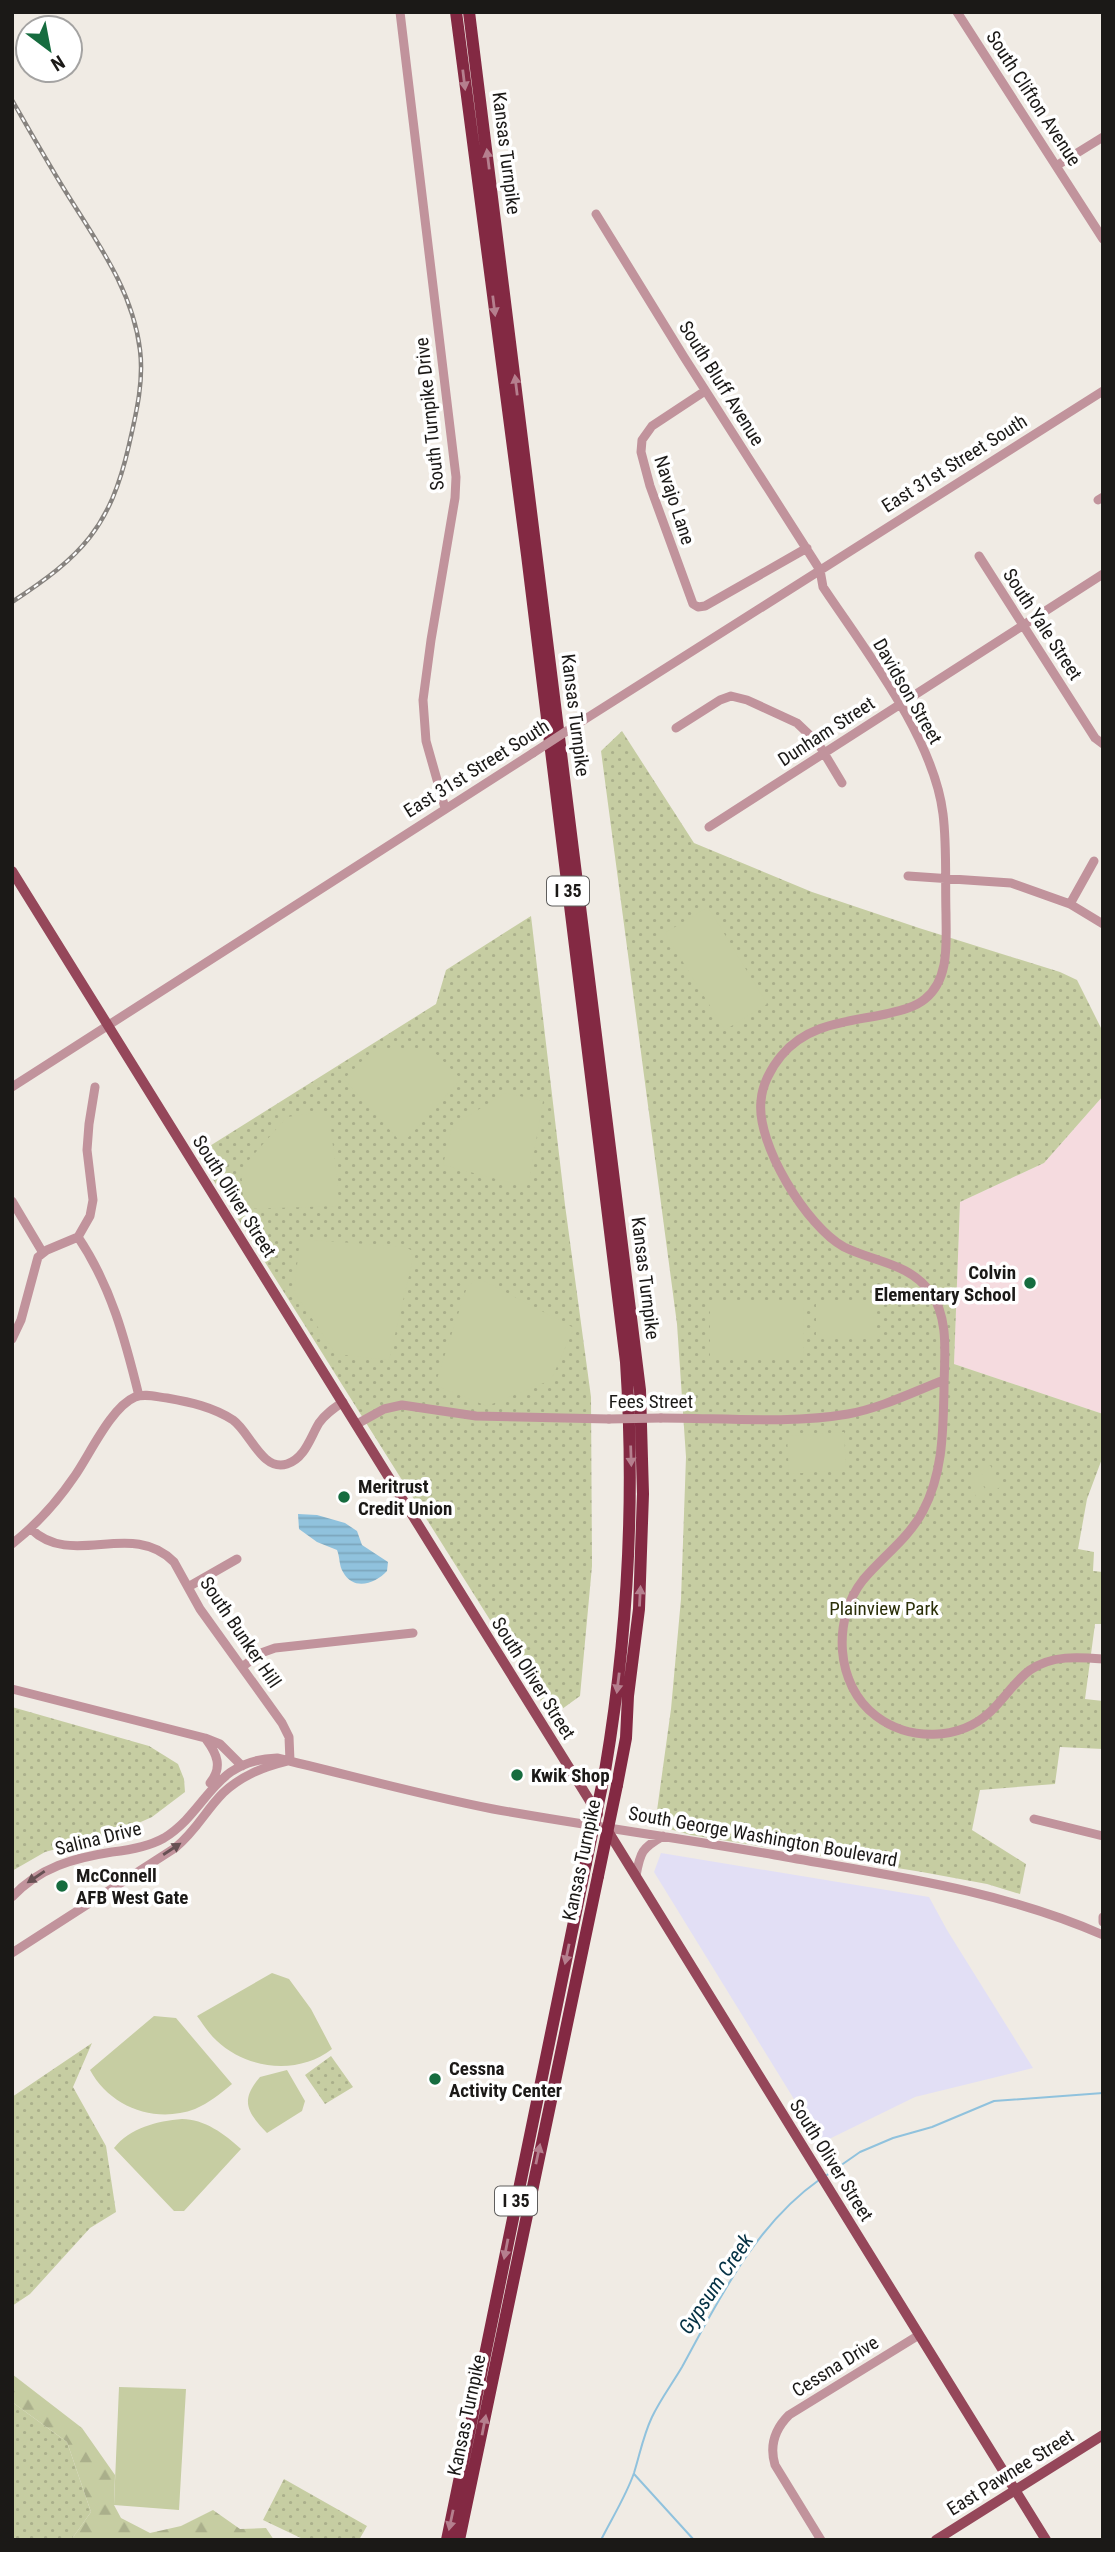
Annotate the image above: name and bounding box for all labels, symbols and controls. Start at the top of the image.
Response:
north arrow [14,14,84,84]
street label: South Clifton Avenue [981,26,1086,170]
text: N [47,50,69,76]
one-way arrow [459,69,470,91]
street label: Kansas Turnpike [488,90,525,216]
one-way arrow [483,148,494,170]
one-way arrow [489,295,500,317]
street label: South Bluff Avenue [674,317,769,450]
street label: South Turnpike Drive [410,336,449,492]
one-way arrow [511,374,522,396]
street label: East 31st Street South [877,409,1031,517]
street label: Navajo Lane [649,453,700,548]
street label: South Yale Street [998,564,1087,684]
street label: Davidson Street [868,634,947,748]
street label: Kansas Turnpike [557,652,594,778]
street label: Dunham Street [774,692,879,771]
street label: East 31st Street South [399,714,553,822]
road number: I 35 [547,876,589,906]
street label: South Oliver Street [188,1131,281,1261]
street label: Kansas Turnpike [627,1215,664,1341]
place label: Colvin Elementary School [874,1261,1016,1306]
marker: Colvin Elementary School [1022,1275,1038,1291]
street label: Fees Street [609,1390,693,1413]
one-way arrow [625,1445,636,1467]
place label: Meritrust Credit Union [358,1475,452,1520]
marker: Meritrust Credit Union [336,1489,352,1505]
street label: South Bunker Hill [195,1572,286,1692]
one-way arrow [634,1584,645,1606]
park label: Plainview Park [829,1597,939,1620]
street label: South Oliver Street [487,1613,580,1743]
one-way arrow [612,1672,623,1694]
place label: Kwik Shop [531,1764,610,1787]
marker: Kwik Shop [509,1767,525,1783]
street label: Kansas Turnpike [557,1797,606,1923]
street label: South George Washington Boulevard [627,1801,899,1871]
street label: Salina Drive [53,1817,144,1860]
one-way arrow [163,1842,181,1856]
place label: McConnell AFB West Gate [76,1864,188,1909]
one-way arrow [27,1870,46,1883]
marker: McConnell AFB West Gate [54,1878,70,1894]
one-way arrow [562,1943,573,1965]
place label: Cessna Activity Center [449,2057,562,2102]
marker: Cessna Activity Center [427,2071,443,2087]
street label: South Oliver Street [785,2095,878,2225]
one-way arrow [533,2143,544,2165]
road number: I 35 [495,2186,537,2216]
water label: Gypsum Creek [674,2229,759,2339]
one-way arrow [501,2238,512,2260]
street label: Cessna Drive [788,2331,883,2402]
street label: Kansas Turnpike [442,2352,491,2478]
one-way arrow [479,2414,490,2436]
street label: East Pawnee Street [943,2424,1078,2521]
one-way arrow [445,2509,456,2531]

